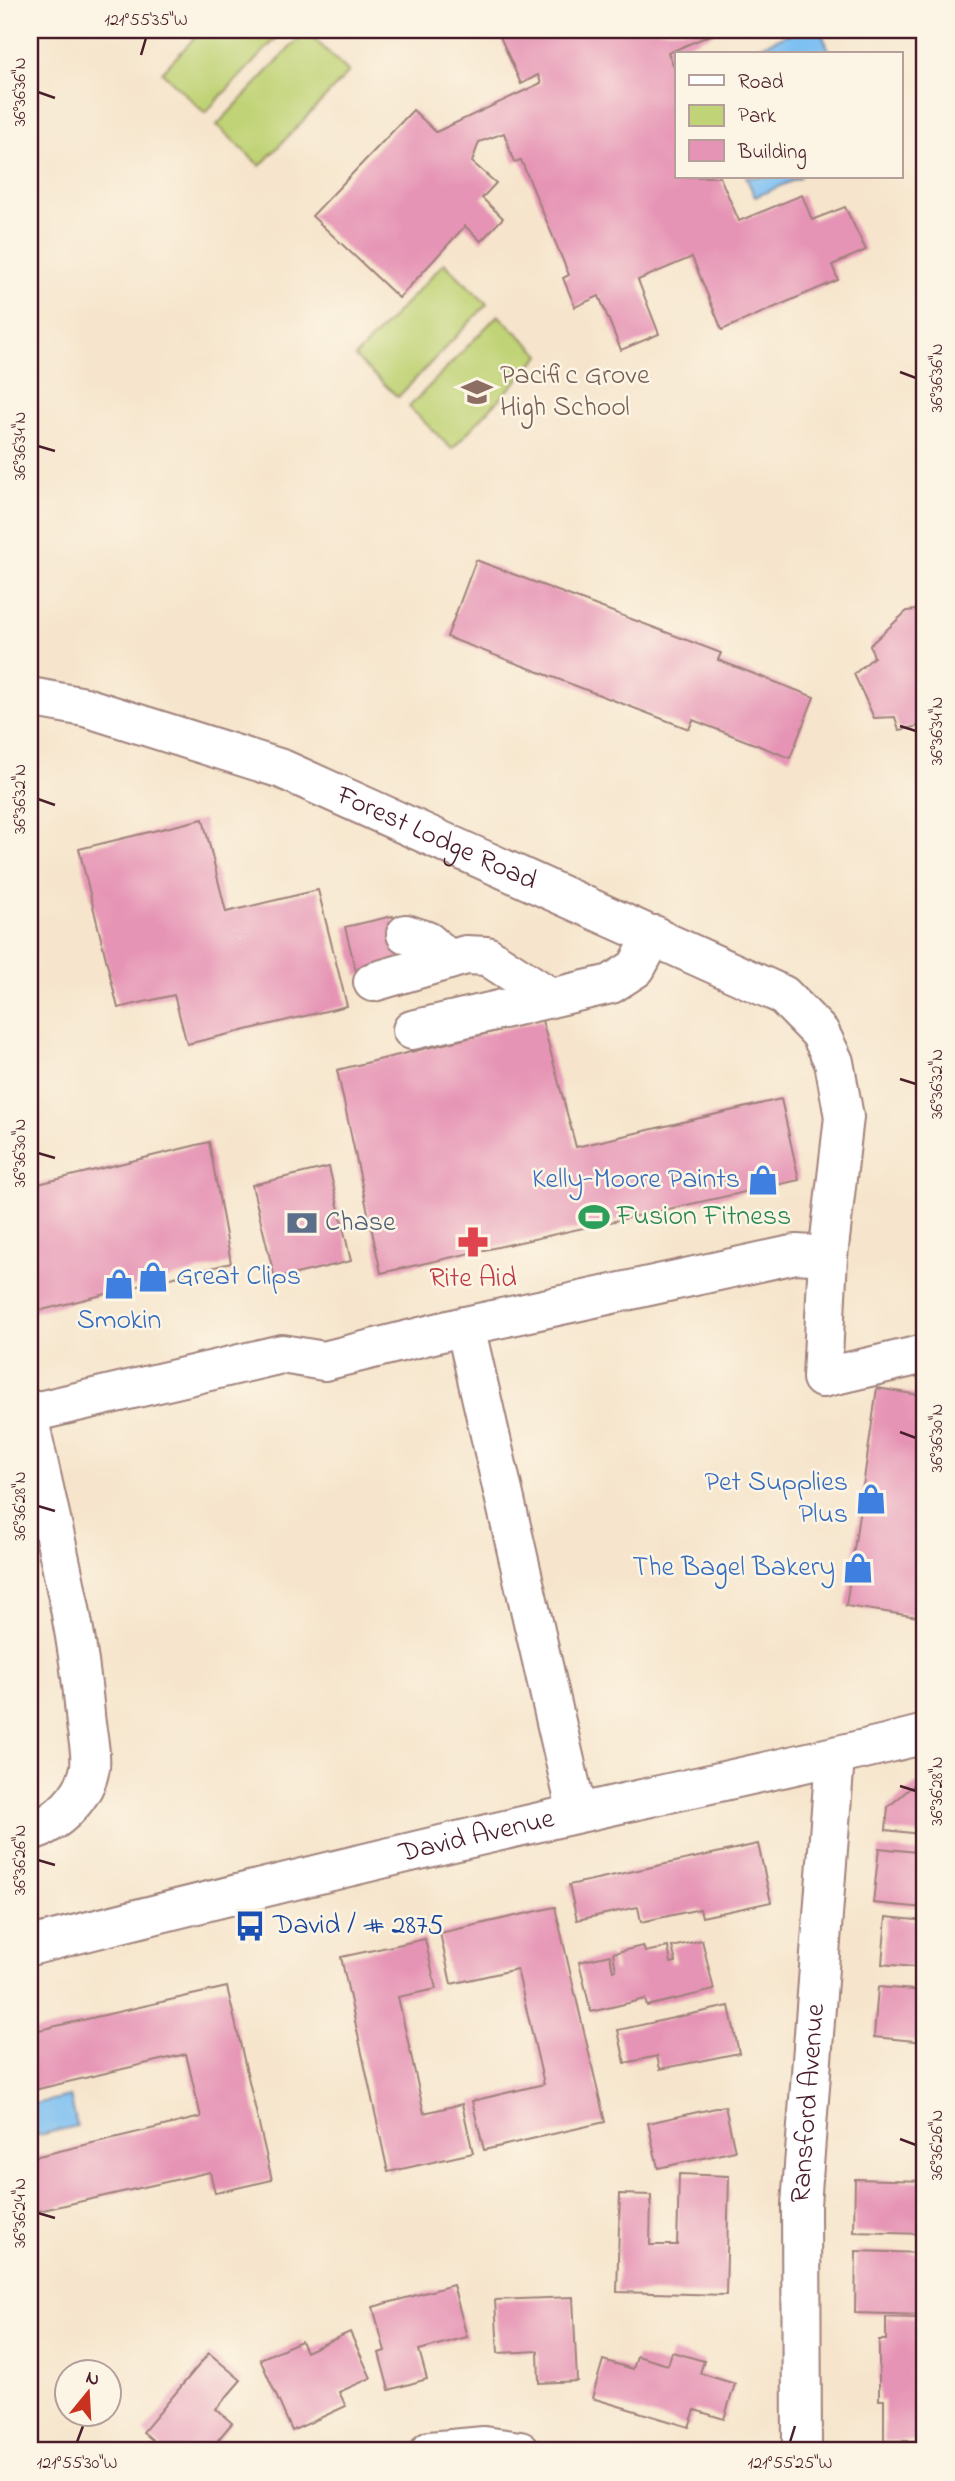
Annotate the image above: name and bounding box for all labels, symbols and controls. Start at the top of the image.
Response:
text: 121°55'35"W [104,8,188,34]
legend [675,52,902,178]
text: 36°36'36"N [8,57,34,127]
text: Road [738,68,784,98]
text: Park [738,102,777,132]
text: Building [737,138,807,170]
text: 36°36'36"N [925,343,951,413]
place label: Pacific Grove High School [500,356,650,429]
school or university icon: Pacific Grove High School [460,375,494,409]
text: 36°36'34"N [8,412,34,480]
text: 36°36'34"N [925,697,951,765]
text: 36°36'32"N [8,764,34,834]
street label: Forest Lodge Road [329,775,544,902]
text: 36°36'32"N [925,1049,951,1119]
text: 36°36'30"N [8,1119,34,1188]
place label: Kelly-Moore Paints [532,1160,740,1201]
shop icon: Kelly-Moore Paints [746,1163,780,1197]
place label: Fusion Fitness [616,1197,791,1238]
sports icon: Fusion Fitness [577,1200,611,1234]
place label: Chase [325,1203,396,1244]
bank icon: Chase [285,1206,319,1240]
pharmacy icon: Rite Aid [456,1225,490,1259]
place label: Great Clips [176,1257,301,1298]
place label: Rite Aid [429,1259,517,1300]
shop icon: Great Clips [136,1260,170,1294]
shop icon: Smokin [102,1267,136,1301]
place label: Smokin [77,1301,161,1342]
text: 36°36'30"N [925,1404,951,1473]
place label: Pet Supplies Plus [704,1463,848,1536]
text: 36°36'28"N [8,1471,34,1541]
shop icon: Pet Supplies Plus [854,1482,888,1516]
place label: The Bagel Bakery [632,1548,835,1589]
shop icon: The Bagel Bakery [841,1551,875,1585]
text: 36°36'28"N [925,1756,951,1826]
street label: David Avenue [394,1799,559,1875]
text: 36°36'26"N [8,1825,34,1895]
place label: David / # 2875 [272,1906,443,1947]
bus stop icon: David / # 2875 [233,1909,267,1943]
street label: Ransford Avenue [781,2002,837,2204]
text: 36°36'26"N [925,2110,951,2180]
text: 36°36'24"N [8,2178,34,2248]
north arrow [52,2358,122,2428]
text: N [82,2364,103,2394]
text: 121°55'30"W [36,2451,118,2477]
text: 121°55'25"W [747,2451,833,2477]

